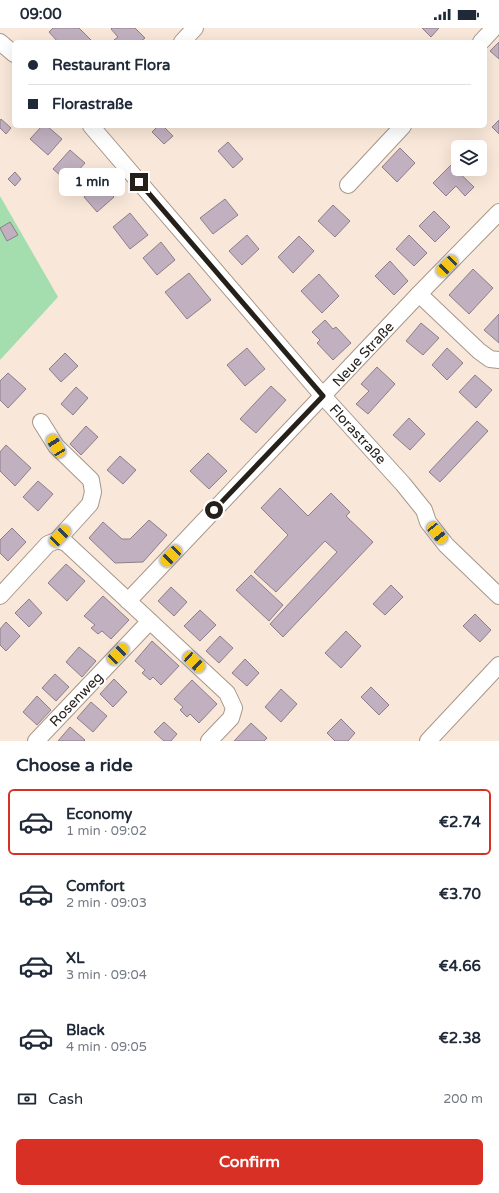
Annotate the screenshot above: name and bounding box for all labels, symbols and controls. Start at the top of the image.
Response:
text: 09:00 [20,5,62,23]
text: Restaurant Flora [52,56,170,74]
text: Florastraße [52,95,133,113]
map controls [451,140,487,176]
button: layers [451,140,487,176]
callout: 1 min [59,168,125,196]
route end [130,173,148,191]
text: 1 min [75,174,109,190]
car [434,253,460,279]
street label: Neue Straße [329,318,398,390]
street label: Florastraße [326,401,390,468]
car [45,433,67,459]
route start [205,501,223,519]
car [425,520,449,546]
car [47,523,73,549]
car [158,543,184,569]
car [105,641,131,667]
car [181,649,207,675]
street label: Rosenweg [46,669,107,730]
text: Choose a ride [16,754,133,776]
icon: car [18,804,54,840]
text: Economy [66,805,132,823]
text: €2.74 [439,813,481,831]
text: 1 min · 09:02 [66,823,147,839]
icon: car [18,876,54,912]
text: Comfort [66,877,125,895]
text: €3.70 [439,885,481,903]
text: 2 min · 09:03 [66,895,147,911]
icon: car [18,948,54,984]
text: XL [66,949,85,967]
text: €4.66 [439,957,481,975]
text: 3 min · 09:04 [66,967,147,983]
icon: car [18,1020,54,1056]
text: Black [66,1021,105,1039]
text: €2.38 [439,1029,481,1047]
text: 4 min · 09:05 [66,1039,147,1055]
icon: cash [16,1088,38,1110]
text: Cash [48,1090,83,1108]
text: 200 m [443,1091,483,1107]
button: Confirm [16,1139,483,1185]

